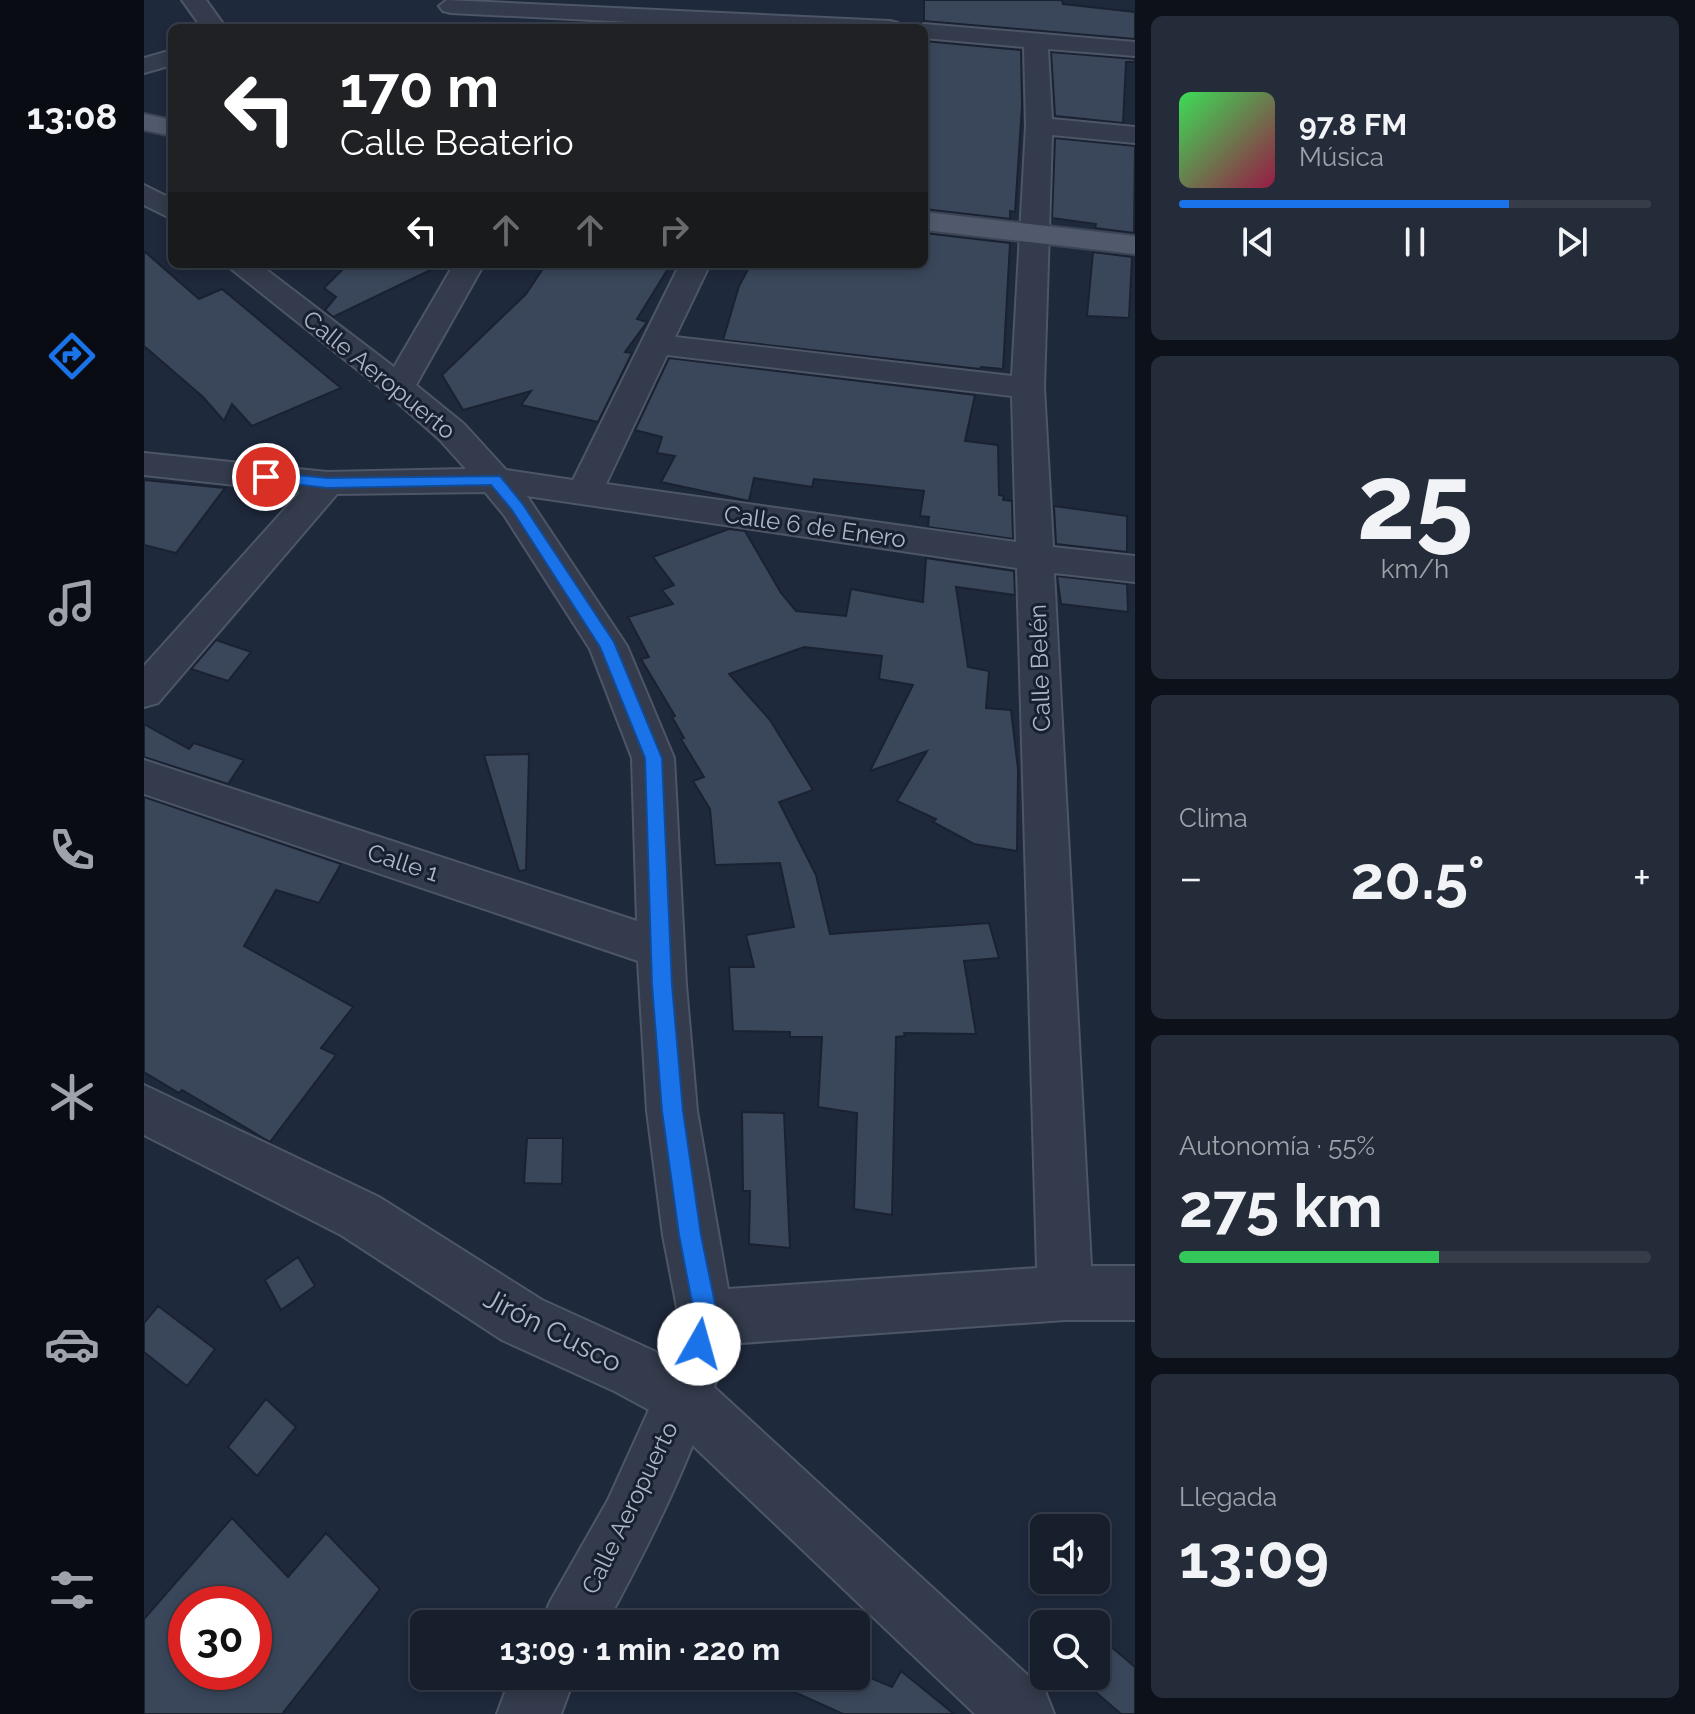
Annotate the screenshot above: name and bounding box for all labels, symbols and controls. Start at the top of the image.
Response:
text: 170 m [340,54,499,120]
icon: left [208,56,312,160]
text: 13:08 [27,95,117,137]
text: 97.8 FM [1299,107,1407,142]
text: Calle Beaterio [340,121,574,163]
text: Música [1299,142,1384,172]
icon: left [400,208,444,252]
icon: ahead [484,208,528,252]
icon: ahead [568,208,612,252]
icon: right [652,208,696,252]
icon: previous [1236,220,1280,264]
icon: pause [1393,220,1437,264]
icon: next [1550,220,1594,264]
street label: Calle Aeropuerto [297,304,461,445]
icon: directions [44,328,100,384]
text: 25 [1357,441,1473,563]
pin [232,443,300,511]
icon: arrive [244,455,288,499]
street label: Calle 6 de Enero [722,499,908,554]
text: km/h [1381,554,1449,584]
icon: music [44,575,100,631]
street label: Calle Belén [1023,604,1056,732]
text: Clima [1179,803,1248,833]
icon: phone [44,822,100,878]
street label: Calle 1 [364,837,442,888]
text: 20.5° [1350,843,1485,913]
text: − [1179,852,1203,903]
text: + [1633,852,1651,903]
icon: climate [44,1069,100,1125]
text: Autonomía · 55% [1179,1131,1375,1161]
text: 275 km [1179,1171,1383,1241]
street label: Jirón Cusco [478,1282,627,1379]
position arrow [657,1302,741,1386]
icon: car [44,1316,100,1372]
street label: Calle Aeropuerto [575,1417,684,1599]
text: Llegada [1179,1482,1277,1512]
map controls [1030,1514,1110,1690]
button: sound [1030,1514,1110,1594]
text: 13:09 [1179,1522,1329,1592]
icon: filters [44,1562,100,1618]
speed limit sign: 30 [168,1586,272,1690]
button: search [1030,1610,1110,1690]
text: 13:09 · 1 min · 220 m [500,1632,780,1667]

